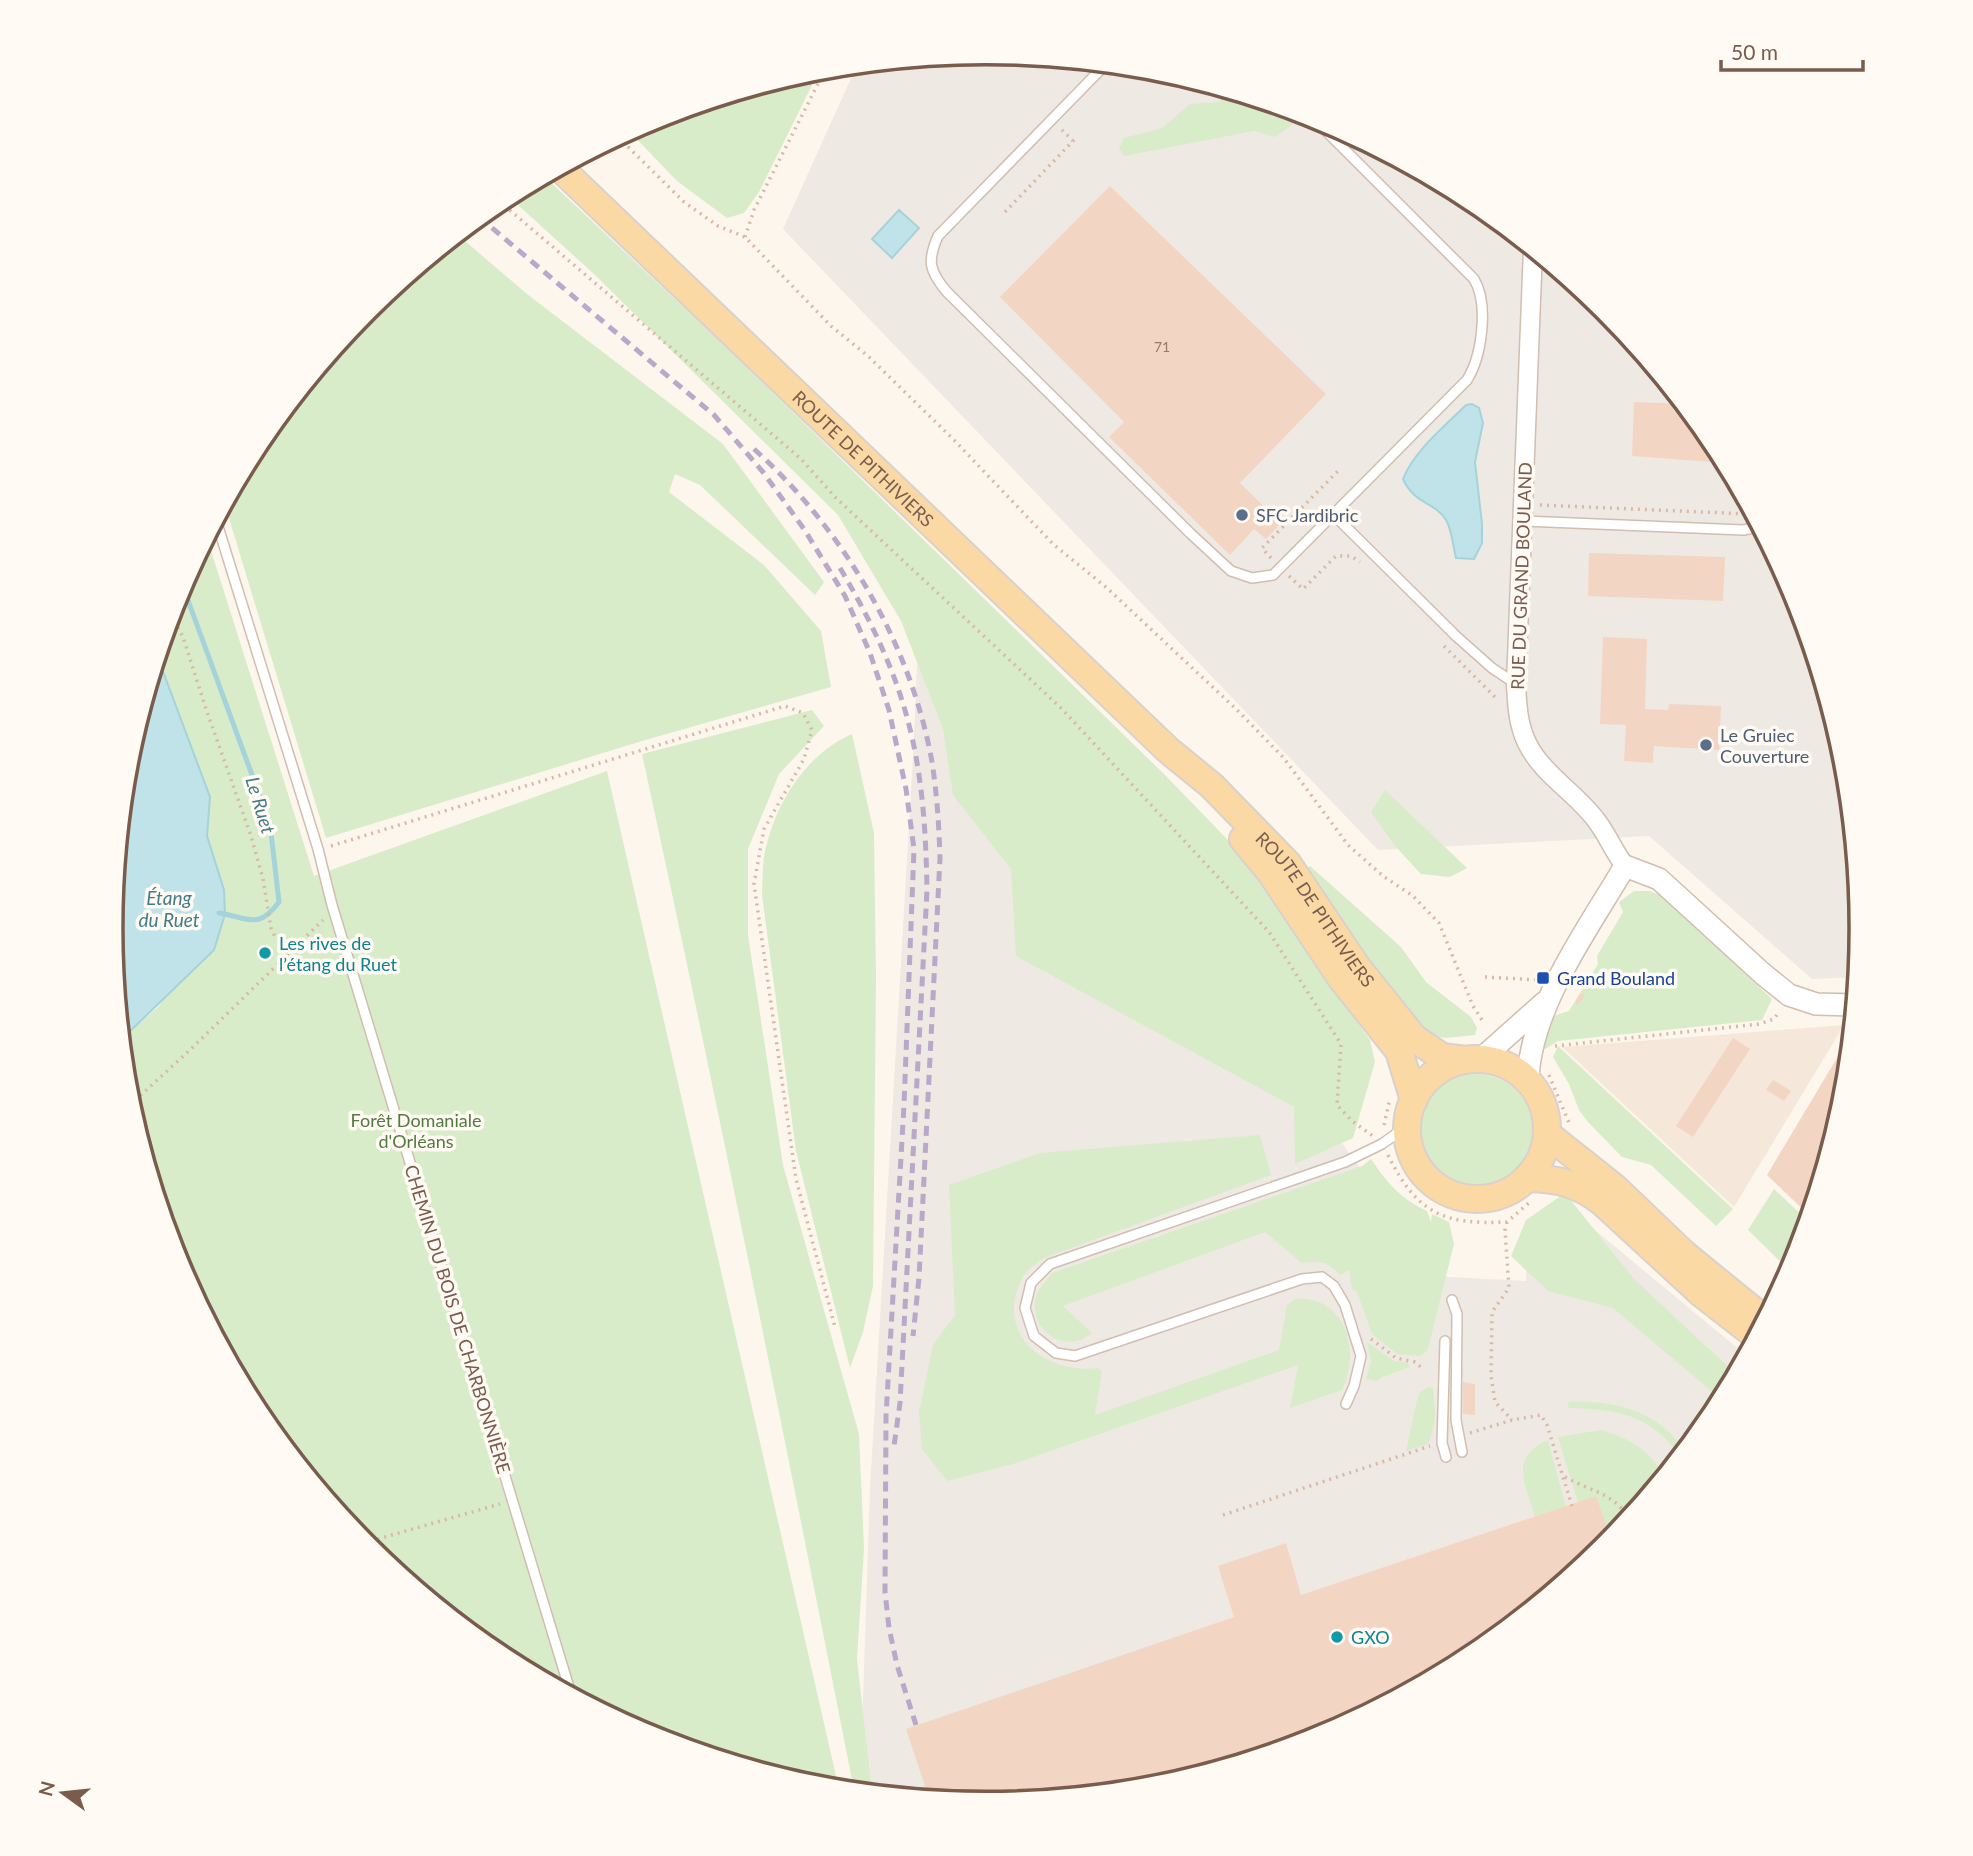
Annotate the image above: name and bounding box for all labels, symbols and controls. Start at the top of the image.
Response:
scale bar [1721,28,1863,72]
text: 50 m [1731,39,1778,64]
house number: 71 [1154,338,1170,355]
street label: ROUTE DE PITHIVIERS [788,386,939,531]
street label: RUE DU GRAND BOULAND [1506,462,1536,690]
place label: SFC Jardibric [1256,504,1359,526]
marker: SFC Jardibric [1234,507,1250,523]
place label: Le Gruiec Couverture [1720,724,1809,767]
marker: Le Gruiec Couverture [1698,737,1714,753]
water label: Le Ruet [241,774,281,837]
street label: ROUTE DE PITHIVIERS [1252,827,1379,991]
water label: Étang du Ruet [138,886,200,931]
place label: Les rives de l’étang du Ruet [279,932,397,975]
marker: Les rives de l’étang du Ruet [257,945,273,961]
place label: Grand Bouland [1557,967,1675,989]
marker: Grand Bouland [1535,970,1551,986]
park label: Forêt Domaniale d'Orléans [351,1109,481,1152]
street label: CHEMIN DU BOIS DE CHARBONNIÈRE [400,1162,516,1476]
place label: GXO [1351,1626,1390,1648]
marker: GXO [1329,1629,1345,1645]
north arrow [28,1758,98,1828]
text: N [33,1778,59,1799]

